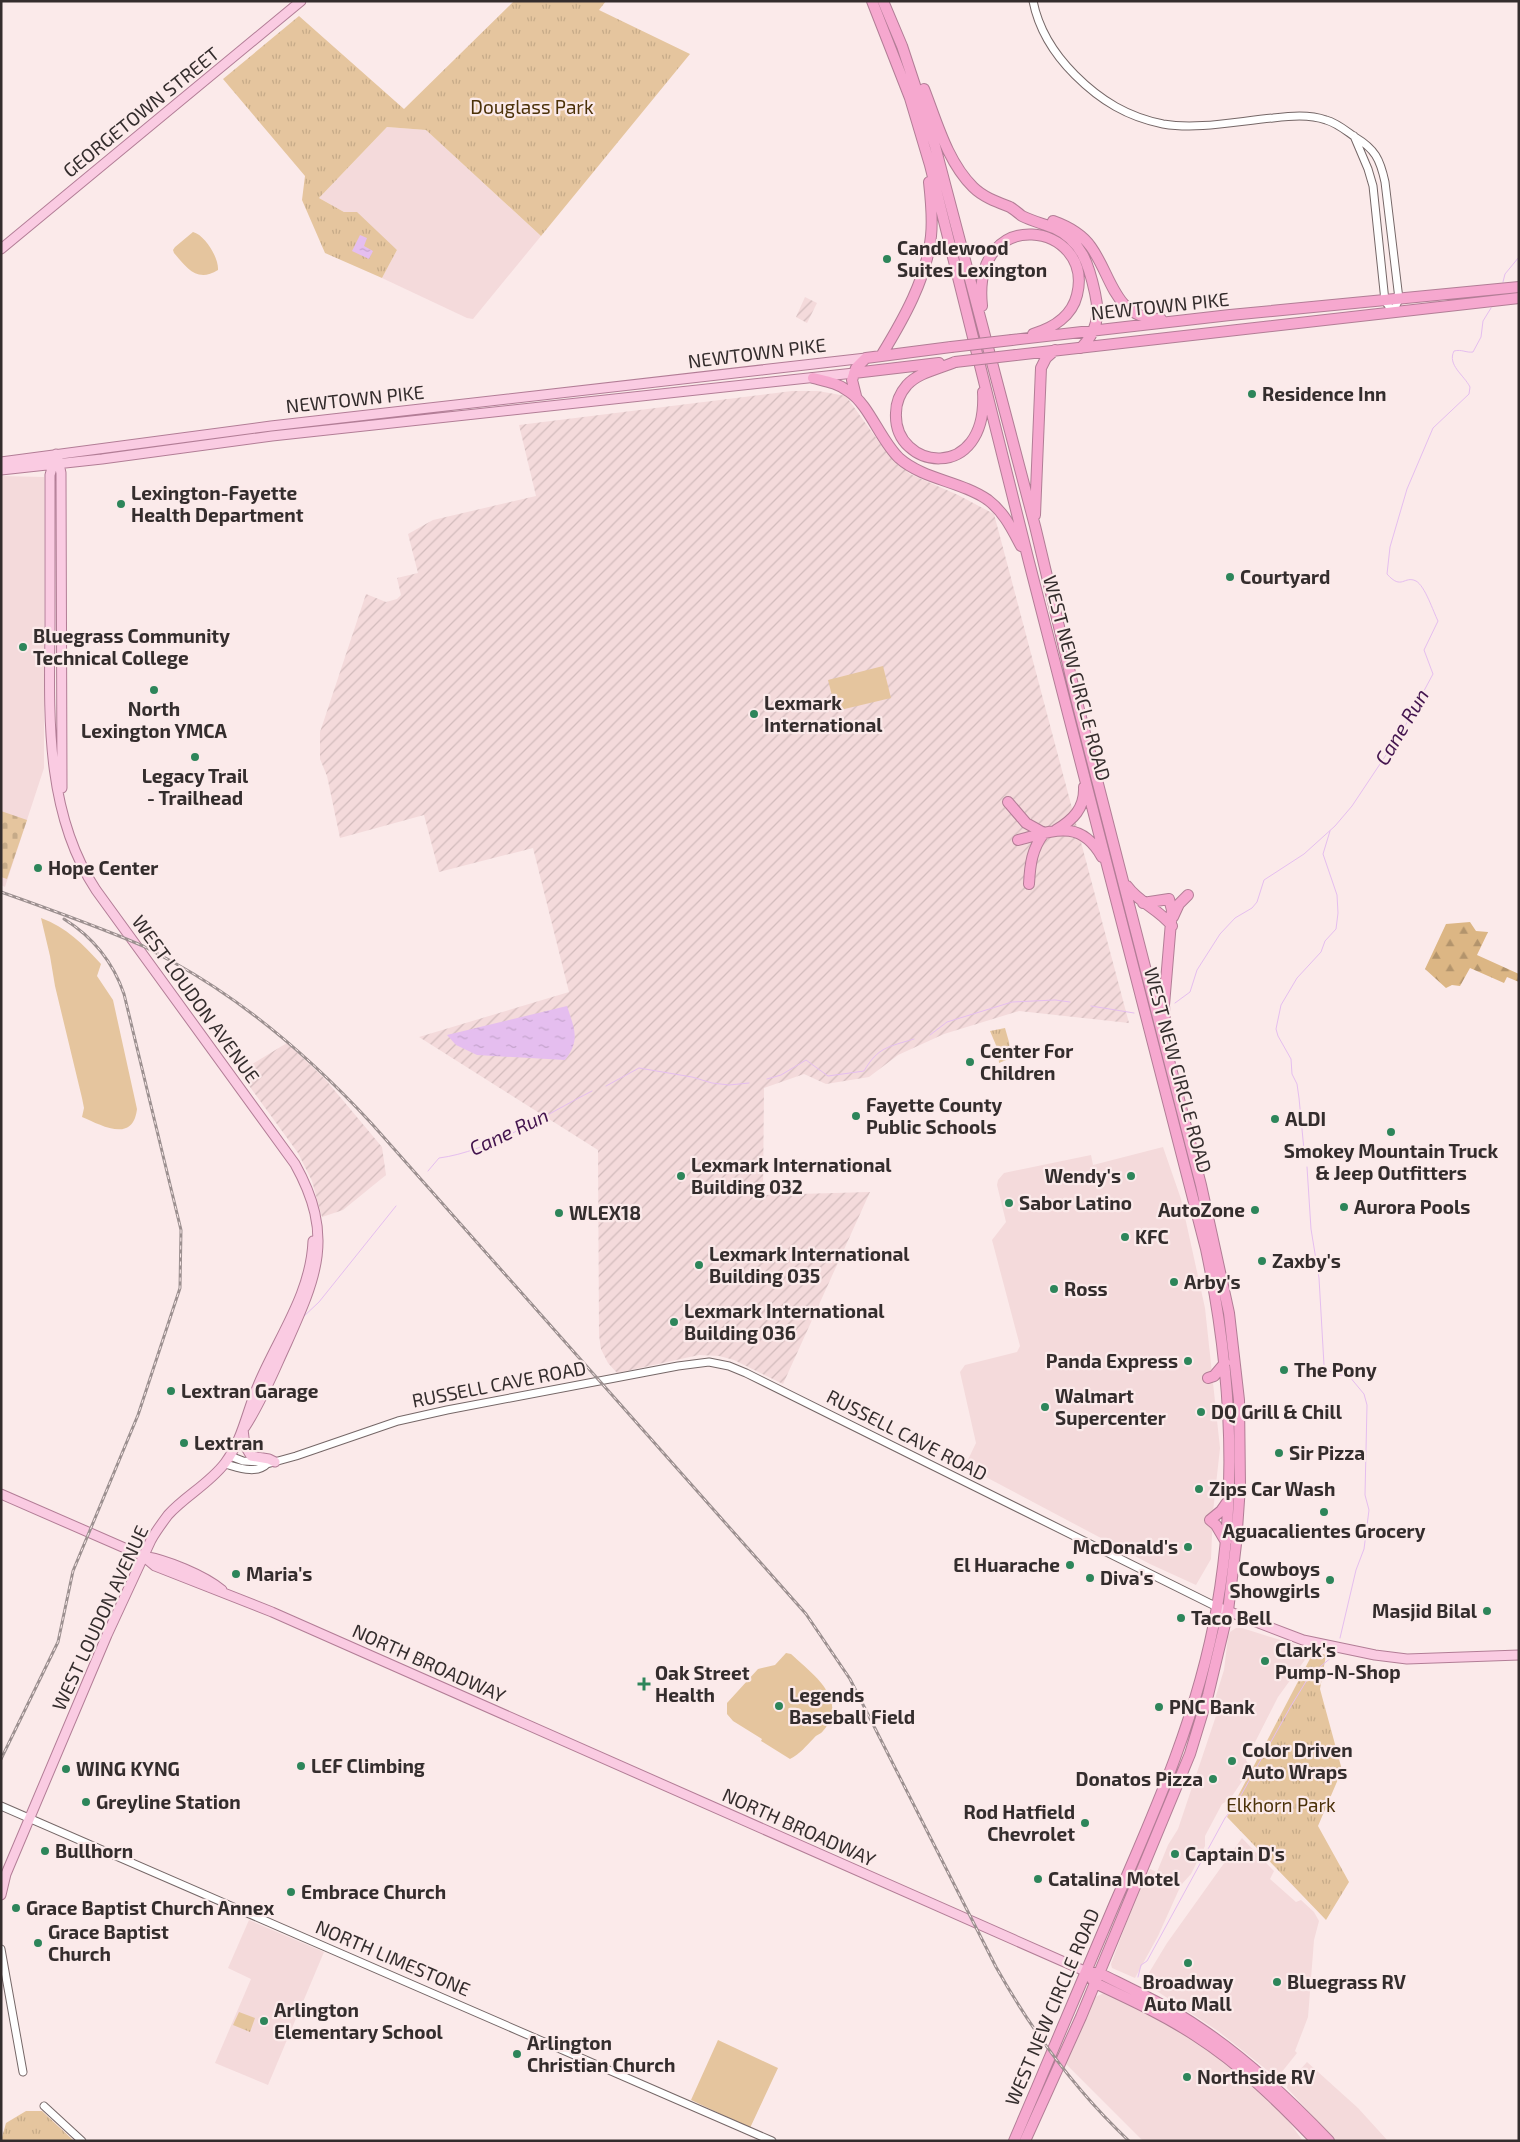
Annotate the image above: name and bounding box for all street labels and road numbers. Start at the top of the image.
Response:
street label: GEORGETOWN STREET [58,42,223,182]
street label: NEWTOWN PIKE [1090,287,1230,324]
street label: NEWTOWN PIKE [687,333,827,372]
street label: NEWTOWN PIKE [285,380,425,417]
street label: WEST NEW CIRCLE ROAD [1039,573,1116,783]
street label: WEST LOUDON AVENUE [128,910,265,1087]
street label: WEST NEW CIRCLE ROAD [1140,965,1217,1175]
street label: RUSSELL CAVE ROAD [410,1355,588,1412]
street label: RUSSELL CAVE ROAD [823,1384,991,1485]
street label: WEST LOUDON AVENUE [47,1522,153,1714]
street label: NORTH BROADWAY [349,1618,510,1707]
street label: NORTH BROADWAY [719,1782,880,1871]
street label: WEST NEW CIRCLE ROAD [1000,1905,1104,2109]
street label: NORTH LIMESTONE [312,1915,474,2001]

